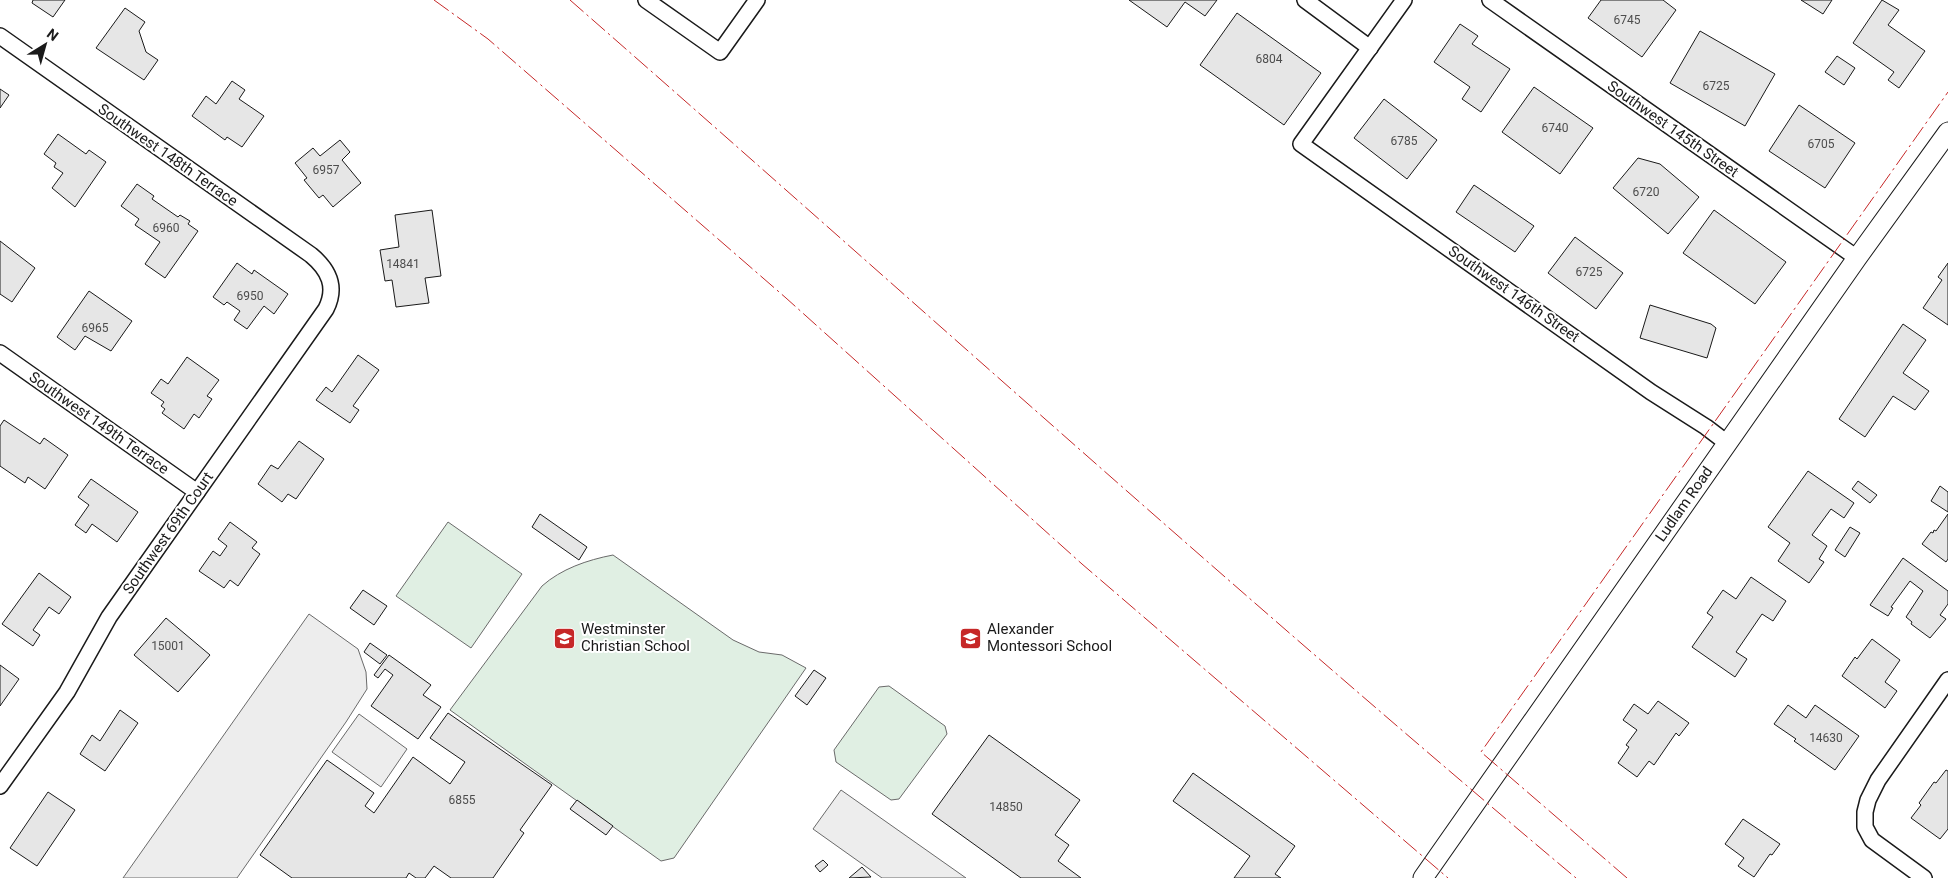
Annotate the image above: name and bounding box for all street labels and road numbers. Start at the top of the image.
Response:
street label: Southwest 145th Street [1604,77,1742,181]
street label: Southwest 148th Terrace [95,100,241,210]
street label: Southwest 146th Street [1445,242,1583,346]
street label: Southwest 149th Terrace [26,368,172,478]
street label: Ludlam Road [1652,463,1716,545]
street label: Southwest 69th Court [119,468,217,598]

